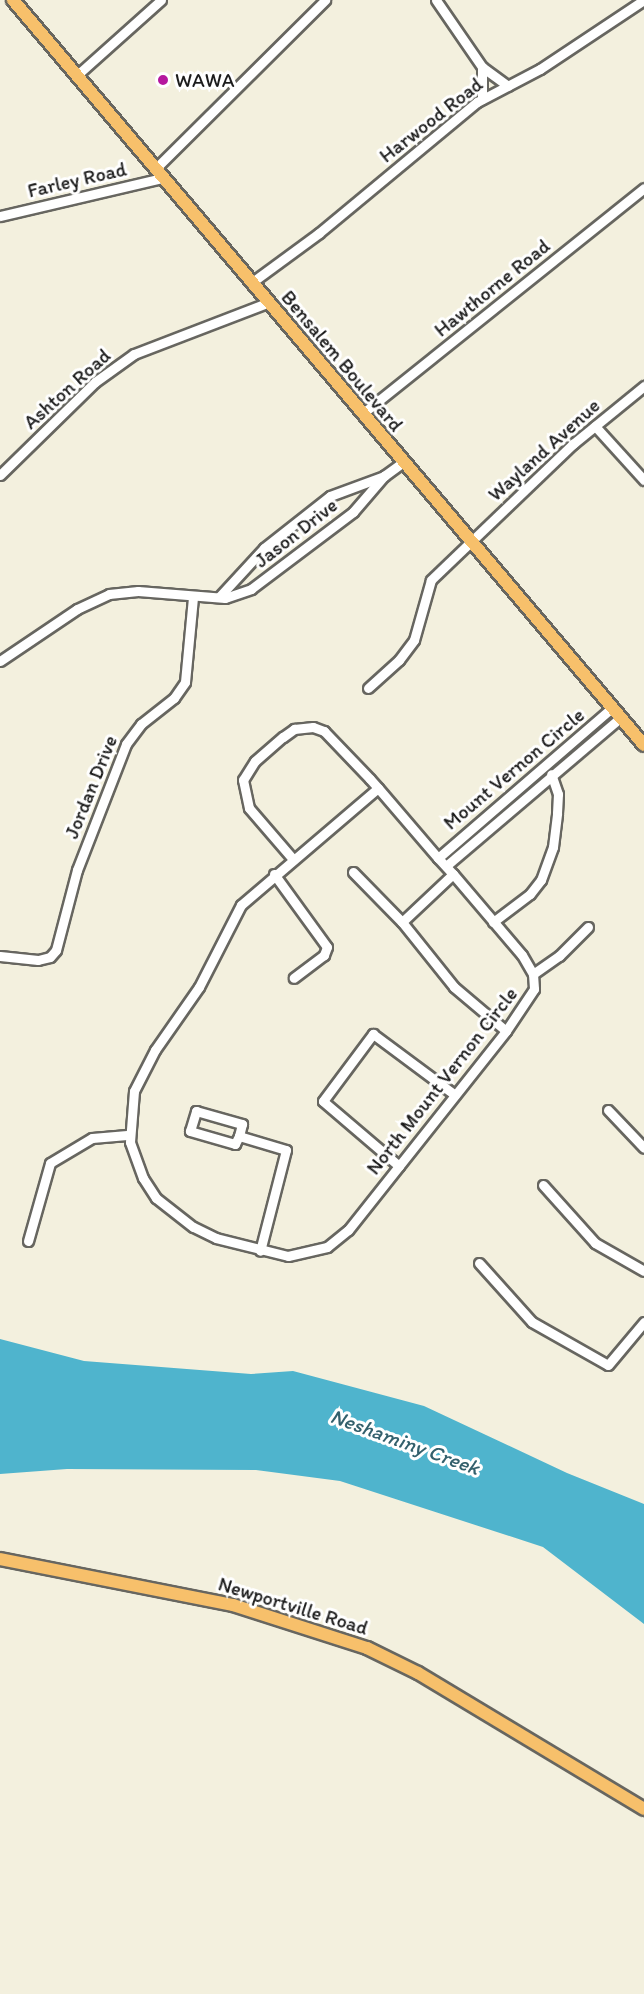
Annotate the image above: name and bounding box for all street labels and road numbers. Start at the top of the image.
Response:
street label: Harwood Road [375,72,487,168]
street label: Farley Road [26,157,128,203]
street label: Hawthorne Road [429,234,555,342]
street label: Bensalem Boulevard [276,285,408,437]
street label: Ashton Road [19,344,115,434]
street label: Wayland Avenue [484,394,604,506]
street label: Jason Drive [250,493,342,573]
street label: Mount Vernon Circle [439,703,589,835]
street label: Jordan Drive [59,732,123,842]
street label: North Mount Vernon Circle [362,983,522,1179]
street label: Newportville Road [215,1572,371,1640]

